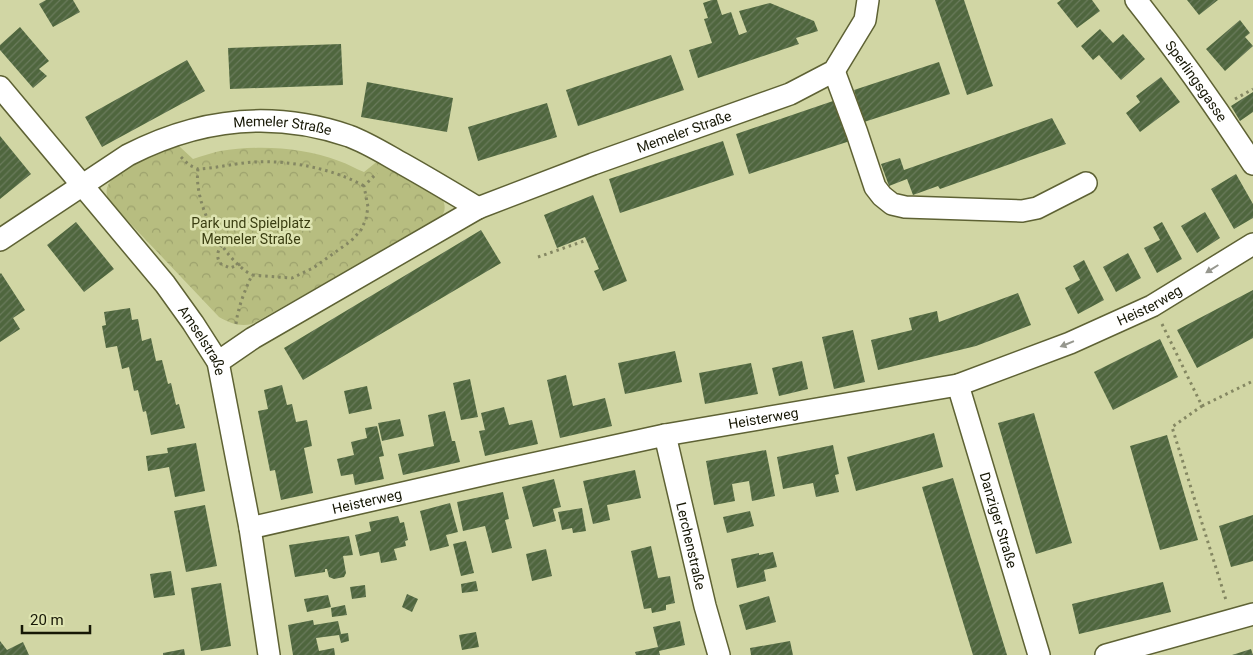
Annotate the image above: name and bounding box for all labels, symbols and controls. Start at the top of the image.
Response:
street label: Sperlingsgasse [1162,37,1230,124]
street label: Memeler Straße [635,108,733,156]
street label: Memeler Straße [233,113,334,138]
park label: Park und Spielplatz Memeler Straße [191,215,311,247]
one-way arrow [1205,265,1218,274]
street label: Heisterweg [1115,282,1185,329]
street label: Amselstraße [175,302,228,377]
one-way arrow [1060,340,1075,348]
street label: Heisterweg [727,404,800,432]
street label: Danziger Straße [977,470,1020,570]
street label: Heisterweg [331,486,403,517]
street label: Lerchenstraße [673,501,709,591]
scale bar [22,602,90,634]
text: 20 m [30,611,64,629]

